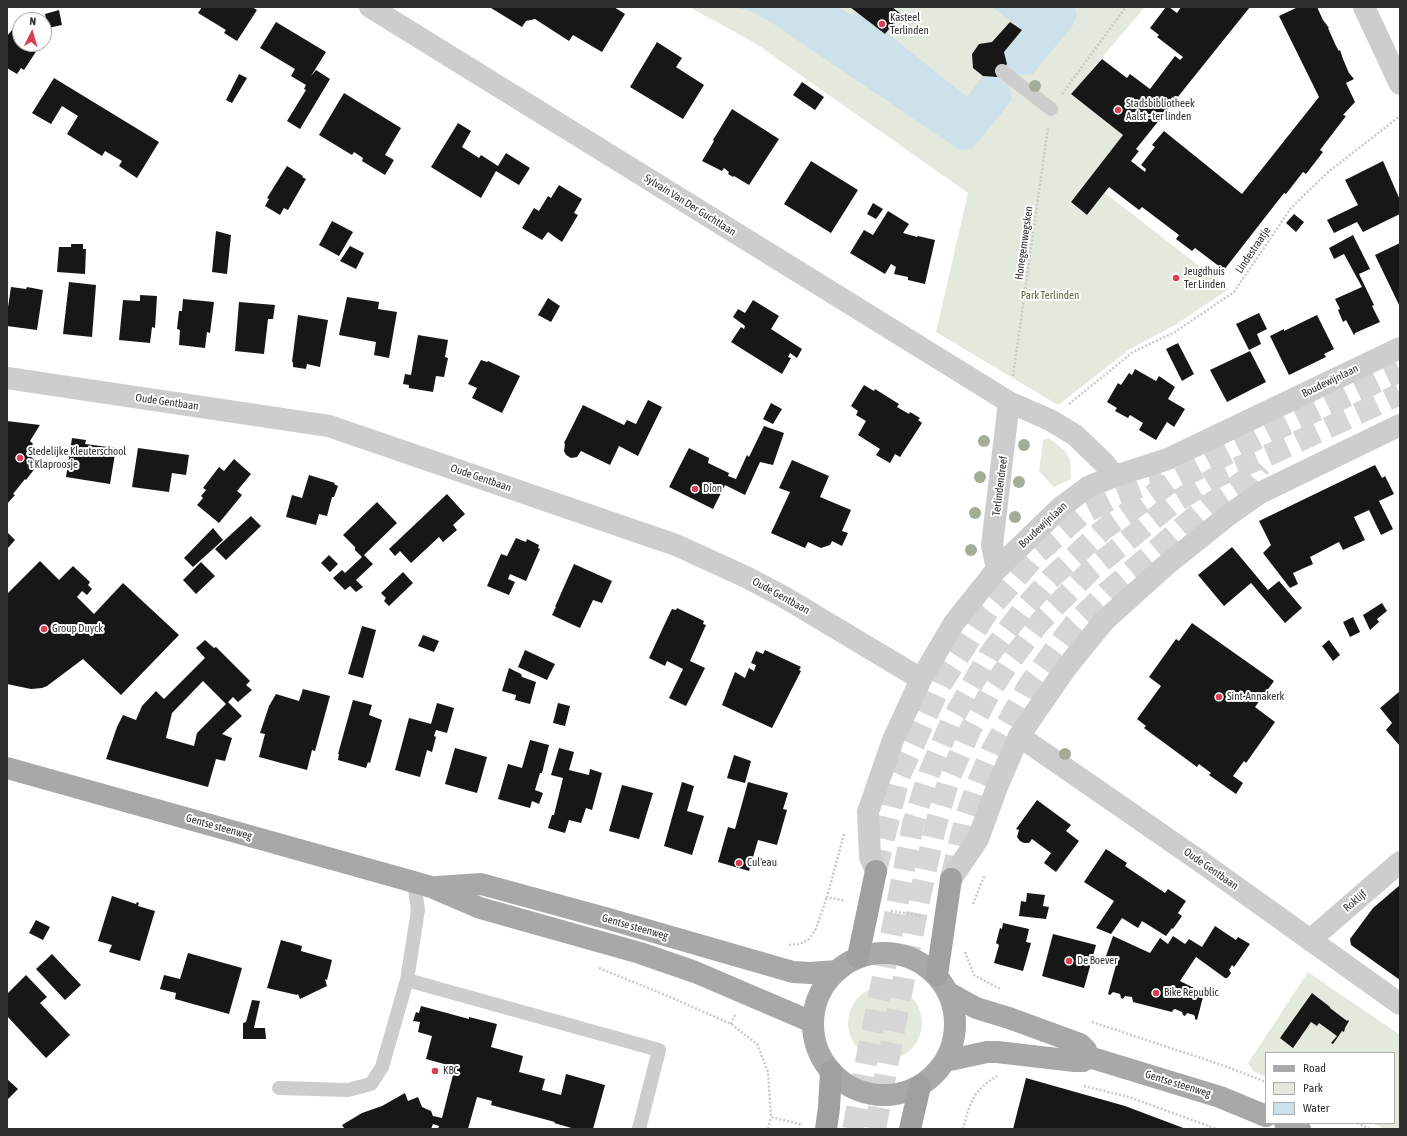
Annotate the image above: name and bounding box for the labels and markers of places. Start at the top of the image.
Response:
place label: Kasteel Terlinden [890,11,929,37]
marker: Kasteel Terlinden [877,19,887,29]
place label: Stadsbibliotheek Aalst - ter linden [1126,97,1195,123]
marker: Stadsbibliotheek Aalst - ter linden [1113,105,1123,115]
place label: Jeugdhuis Ter Linden [1184,265,1226,291]
marker: Jeugdhuis Ter Linden [1171,273,1181,283]
place label: Stedelijke Kleuterschool 't Klaproosje [28,445,126,471]
marker: Stedelijke Kleuterschool 't Klaproosje [15,453,25,463]
place label: Dion [703,482,722,496]
marker: Dion [690,484,700,494]
place label: Group Duyck [52,622,103,636]
marker: Group Duyck [39,624,49,634]
place label: Sint-Annakerk [1227,690,1284,704]
marker: Sint-Annakerk [1214,692,1224,702]
place label: Cul'eau [747,856,777,870]
marker: Cul'eau [734,858,744,868]
place label: De Boever [1077,954,1118,968]
marker: De Boever [1064,956,1074,966]
place label: Bike Republic [1164,986,1219,1000]
marker: Bike Republic [1151,988,1161,998]
place label: KBC [443,1064,459,1078]
marker: KBC [430,1066,440,1076]

